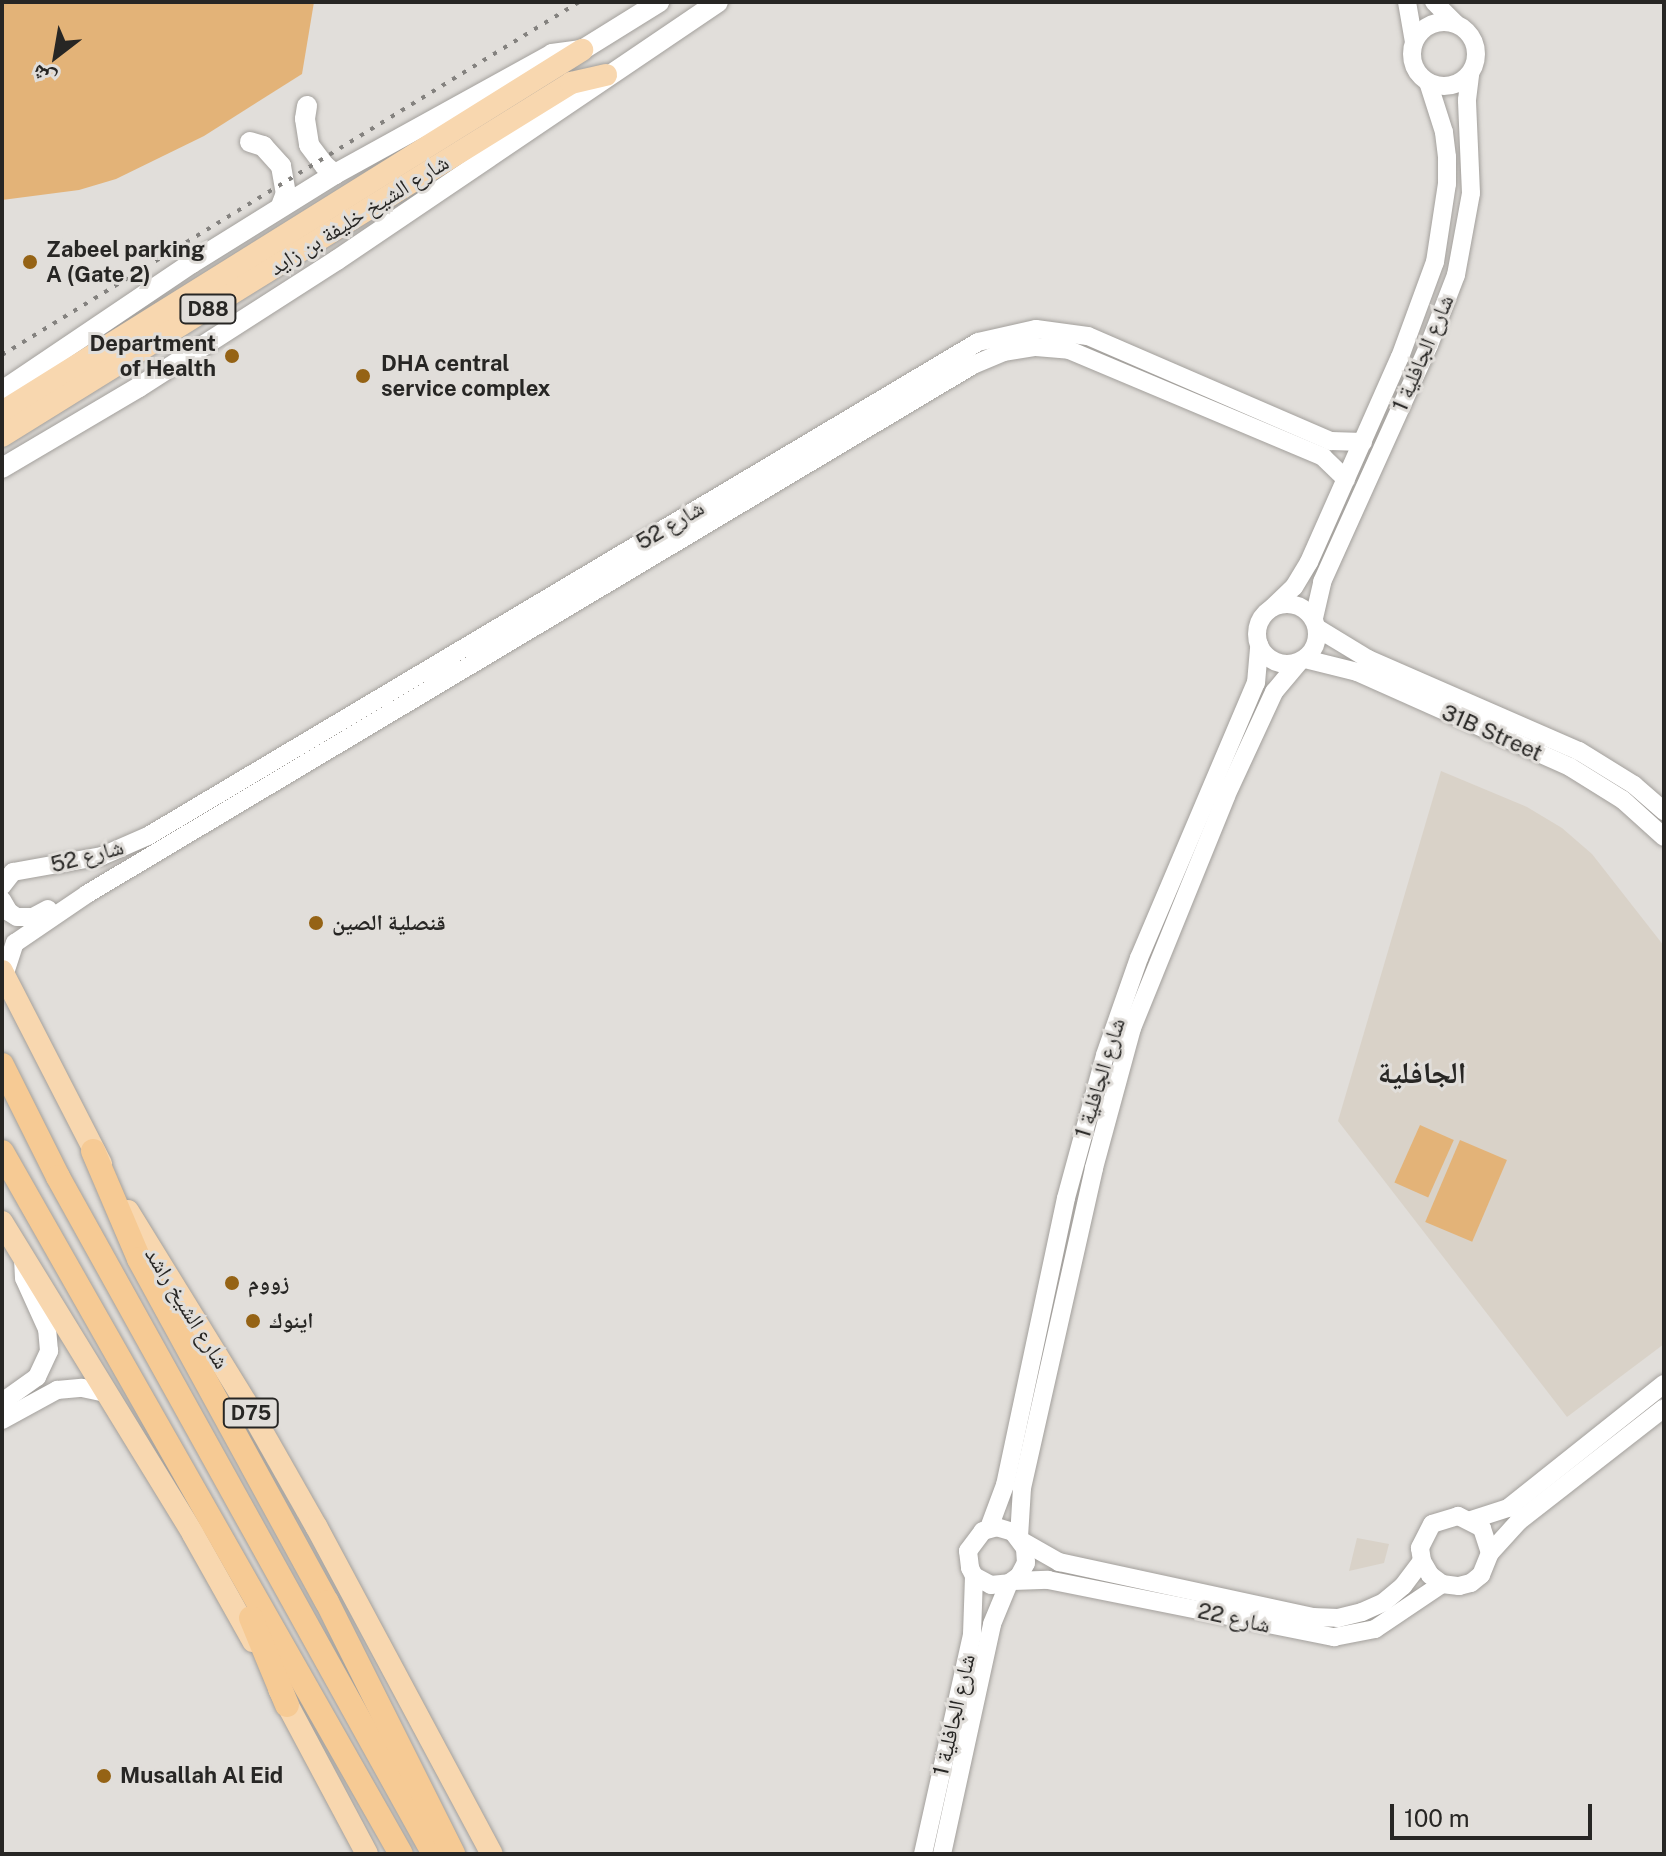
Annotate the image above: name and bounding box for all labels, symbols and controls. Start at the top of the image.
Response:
north arrow [16,16,96,96]
text: ش [27,59,60,94]
street label: شارع الشيخ خليفة بن زايد [264,149,454,281]
place label: Zabeel parking A (Gate 2) [46,236,205,288]
marker: Zabeel parking A (Gate 2) [21,253,39,271]
street label: شارع الجافلية 1 [1387,291,1459,415]
road number: D88 [178,293,238,325]
place label: Department of Health [89,330,216,382]
marker: Department of Health [223,347,241,365]
place label: DHA central service complex [381,350,551,402]
marker: DHA central service complex [352,365,374,387]
street label: شارع 52 [631,495,709,555]
street label: 31B Street [1438,699,1546,767]
street label: شارع 52 [48,834,126,878]
place label: قنصلية الصين [332,910,446,936]
marker: قنصلية الصين [307,914,325,932]
street label: شارع الجافلية 1 [1069,1015,1131,1141]
district label: الجافلية [1378,1054,1466,1090]
street label: شارع الشيخ راشد [139,1242,235,1374]
place label: زووم [248,1270,289,1296]
marker: زووم [223,1274,241,1292]
place label: اينوك [269,1308,314,1334]
marker: اينوك [244,1312,262,1330]
road number: D75 [221,1397,281,1429]
street label: شارع 22 [1195,1597,1273,1639]
street label: شارع الجافلية 1 [927,1652,981,1778]
place label: Musallah Al Eid [120,1763,283,1789]
marker: Musallah Al Eid [95,1767,113,1785]
scale bar [1394,1788,1596,1838]
text: 100 m [1404,1804,1470,1832]

